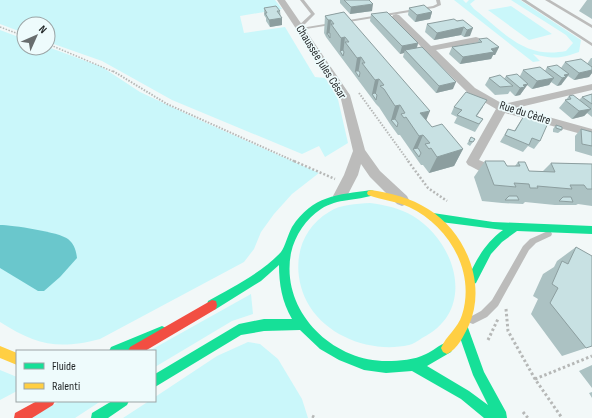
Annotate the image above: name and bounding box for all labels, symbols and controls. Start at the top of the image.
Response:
north arrow [16,16,56,56]
street label: Chaussée Jules César [292,22,350,102]
text: N [36,23,49,36]
street label: Rue du Cèdre [498,98,553,128]
legend [16,350,156,402]
text: Fluide [52,359,76,374]
text: Ralenti [52,379,80,394]

